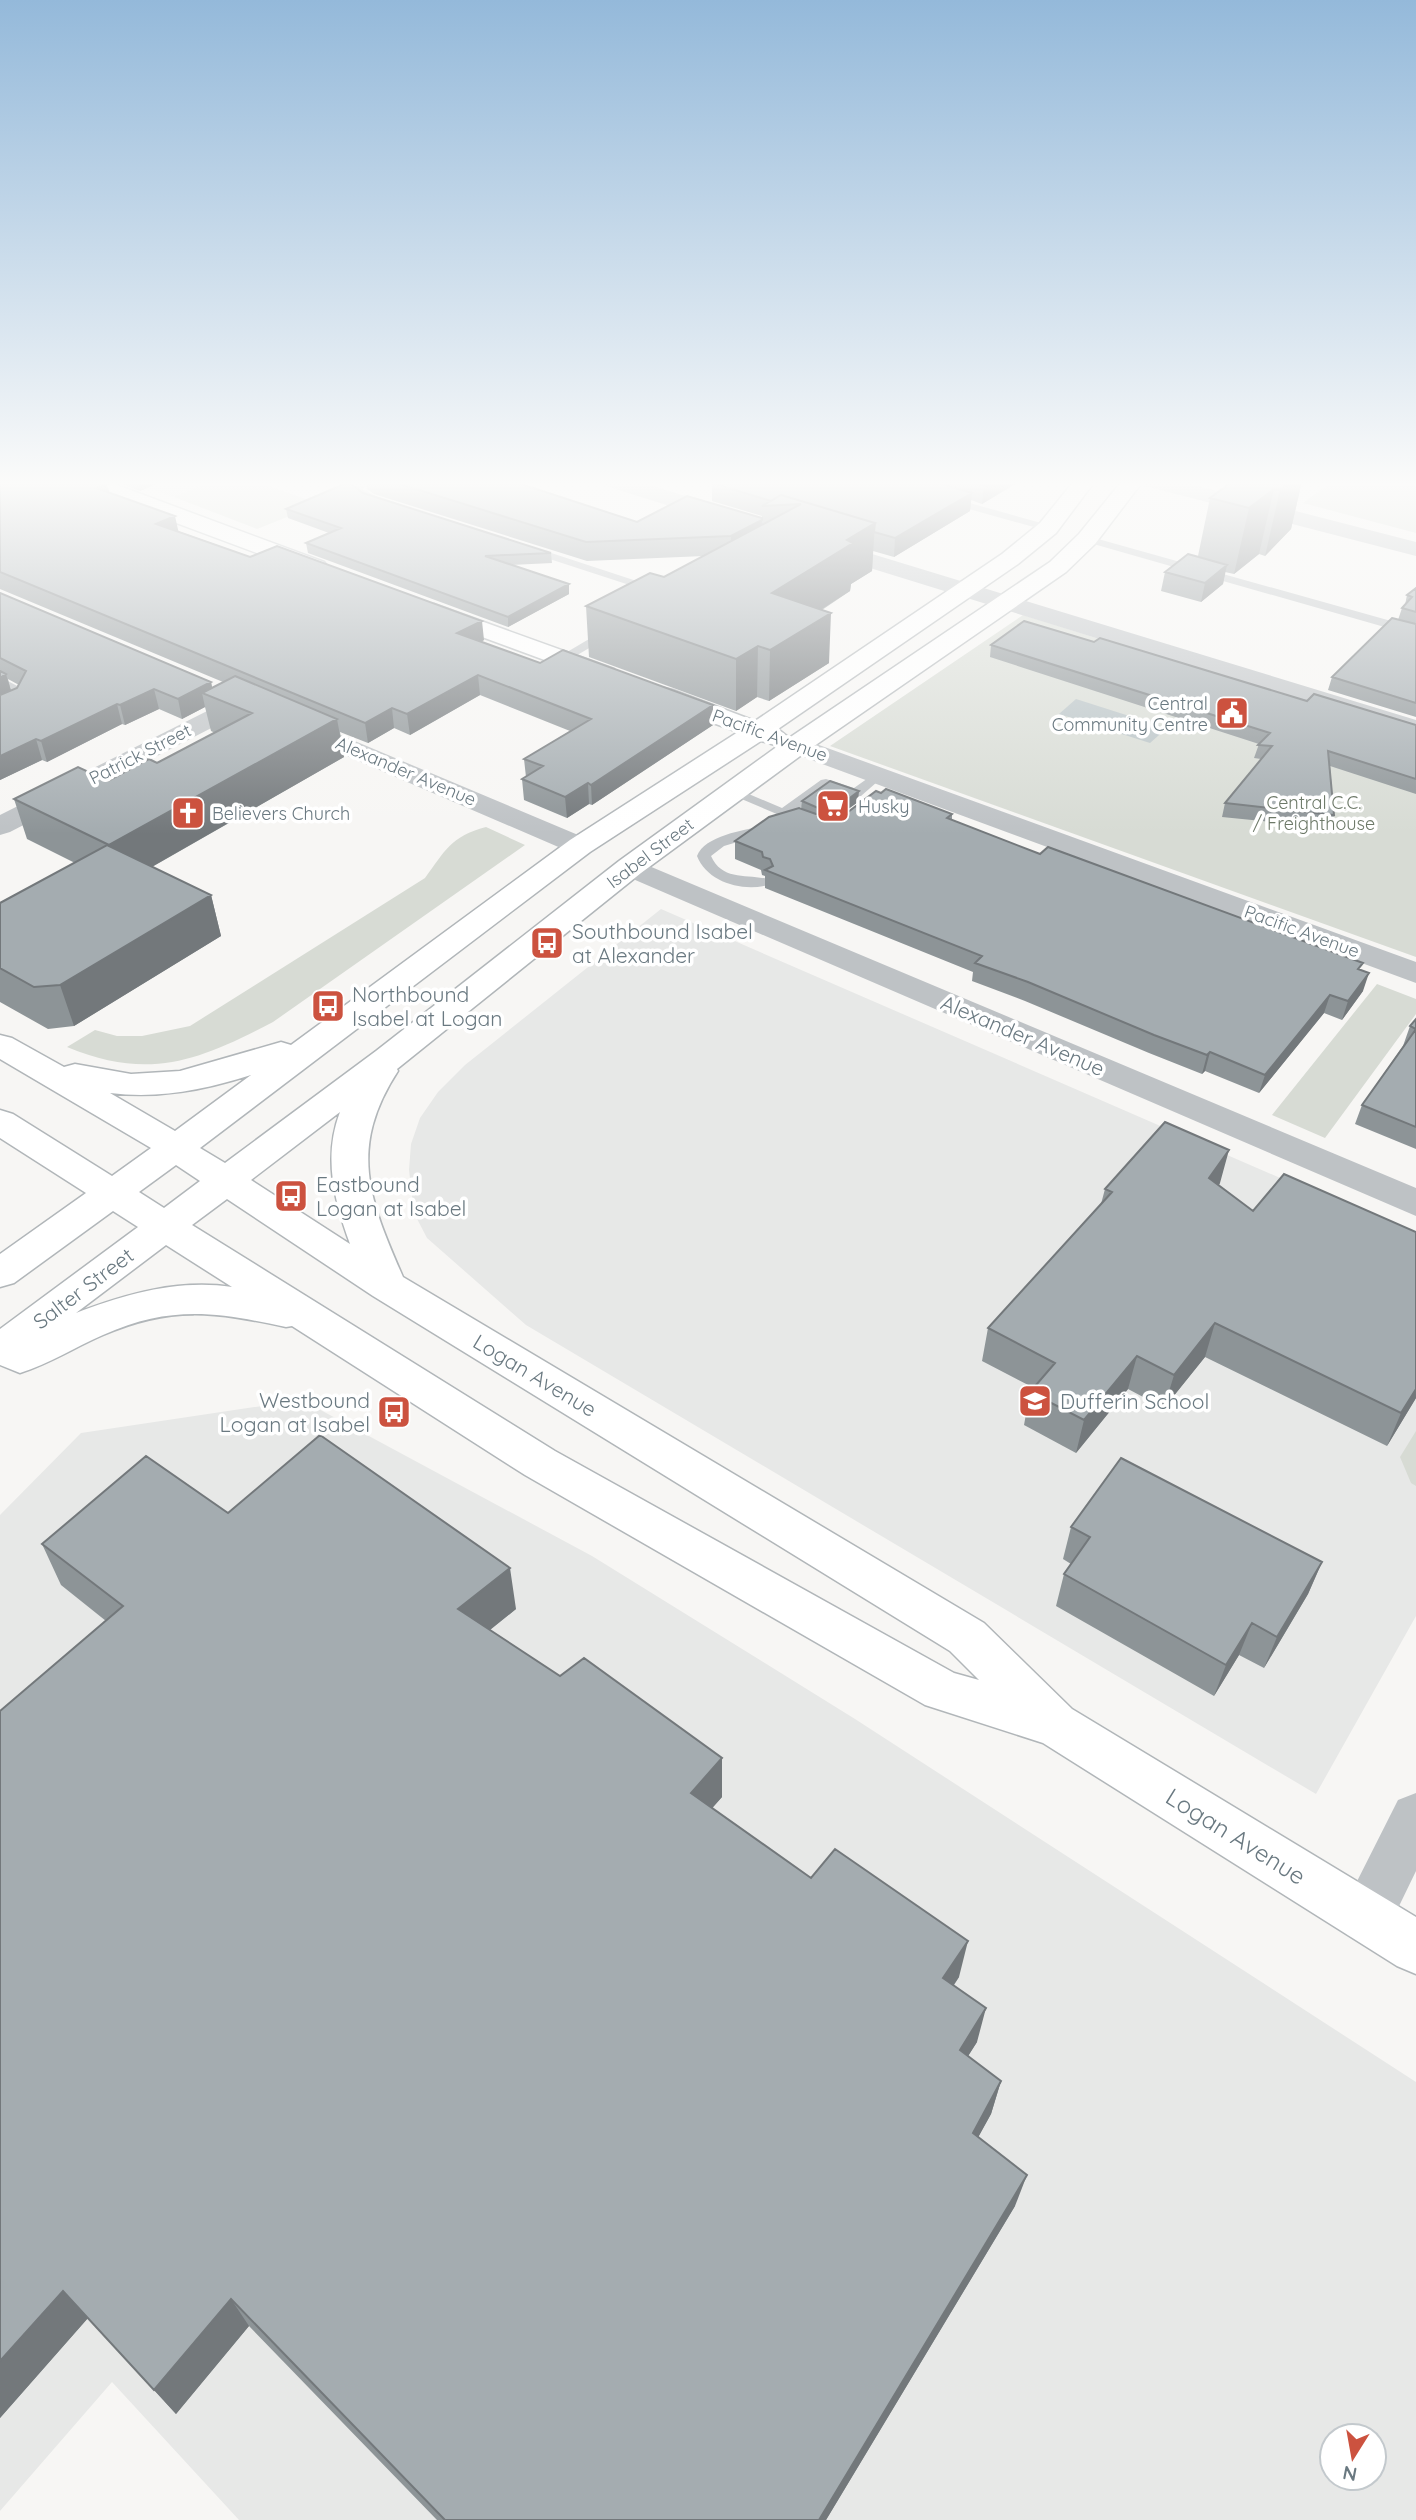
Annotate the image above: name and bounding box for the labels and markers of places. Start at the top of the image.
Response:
place label: Central Community Centre [1052,692,1208,736]
public building icon: Central Community Centre [1213,694,1251,732]
supermarket icon: Husky [814,787,852,825]
church icon: Believers Church [169,794,207,832]
place label: Husky [858,795,910,818]
place label: Believers Church [212,802,350,825]
place label: Southbound Isabel at Alexander [572,918,753,968]
bus stop icon: Southbound Isabel at Alexander [528,924,566,962]
place label: Northbound Isabel at Logan [352,981,502,1031]
bus stop icon: Northbound Isabel at Logan [309,987,347,1025]
place label: Eastbound Logan at Isabel [316,1171,466,1221]
bus stop icon: Eastbound Logan at Isabel [272,1177,310,1215]
school or university icon: Dufferin School [1016,1382,1054,1420]
place label: Westbound Logan at Isabel [220,1387,370,1437]
place label: Dufferin School [1060,1388,1209,1414]
bus stop icon: Westbound Logan at Isabel [375,1393,413,1431]

